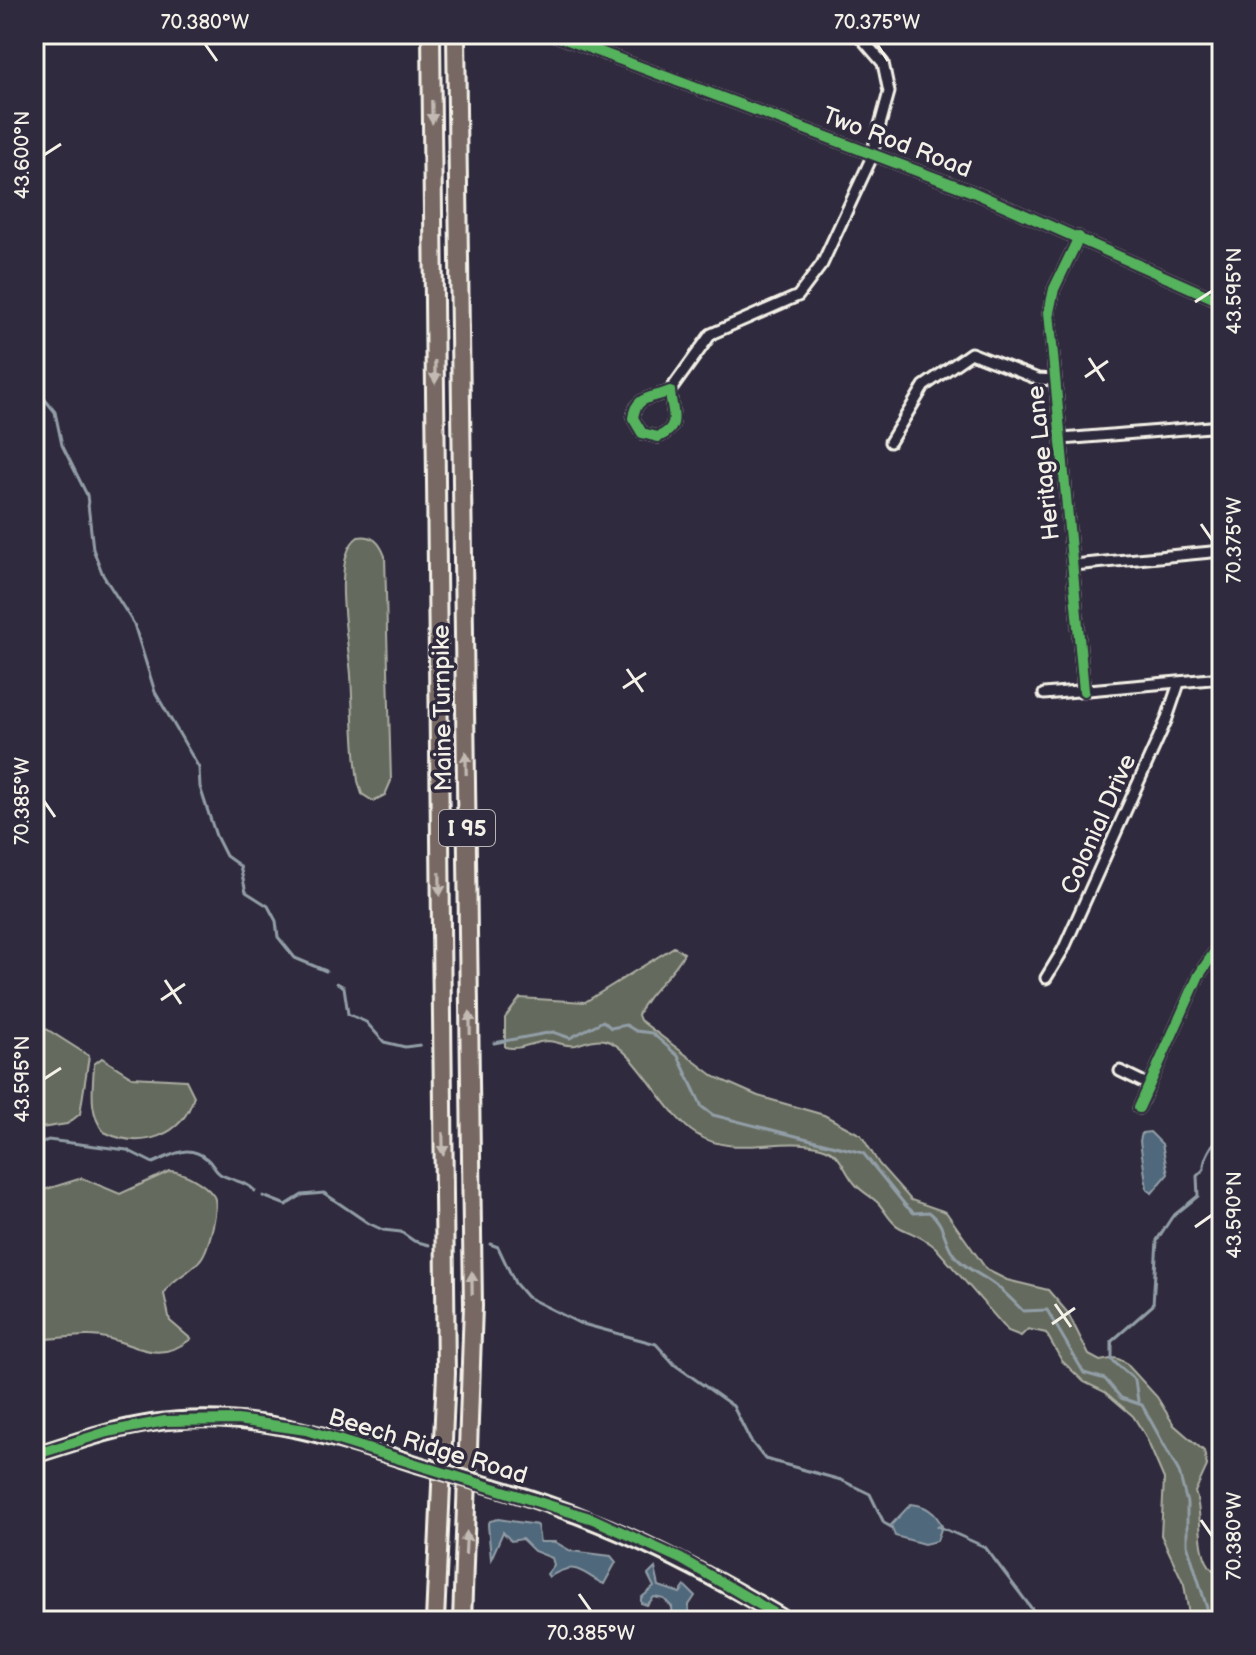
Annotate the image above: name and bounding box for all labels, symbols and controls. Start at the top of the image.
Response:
text: 70.380°W [161,11,249,35]
text: 70.375°W [834,11,920,35]
one-way arrow [425,100,438,125]
street label: Two Rod Road [818,101,975,184]
text: 43.600°N [11,111,35,199]
text: 43.595°N [1223,248,1247,334]
one-way arrow [429,360,441,385]
street label: Heritage Lane [1021,384,1066,542]
text: 70.375°W [1223,497,1247,583]
street label: Maine Turnpike [427,624,458,792]
one-way arrow [460,750,472,775]
street label: Colonial Drive [1055,750,1142,899]
text: 70.385°W [11,757,35,845]
road number: I 95 [439,810,495,846]
one-way arrow [434,872,447,897]
one-way arrow [464,1010,476,1035]
text: 43.595°N [11,1036,35,1122]
one-way arrow [437,1132,449,1157]
text: 43.590°N [1223,1171,1247,1259]
one-way arrow [466,1270,479,1295]
street label: Beech Ridge Road [325,1402,531,1491]
text: 70.380°W [1223,1492,1247,1580]
one-way arrow [459,1530,472,1555]
text: 70.385°W [547,1622,635,1646]

